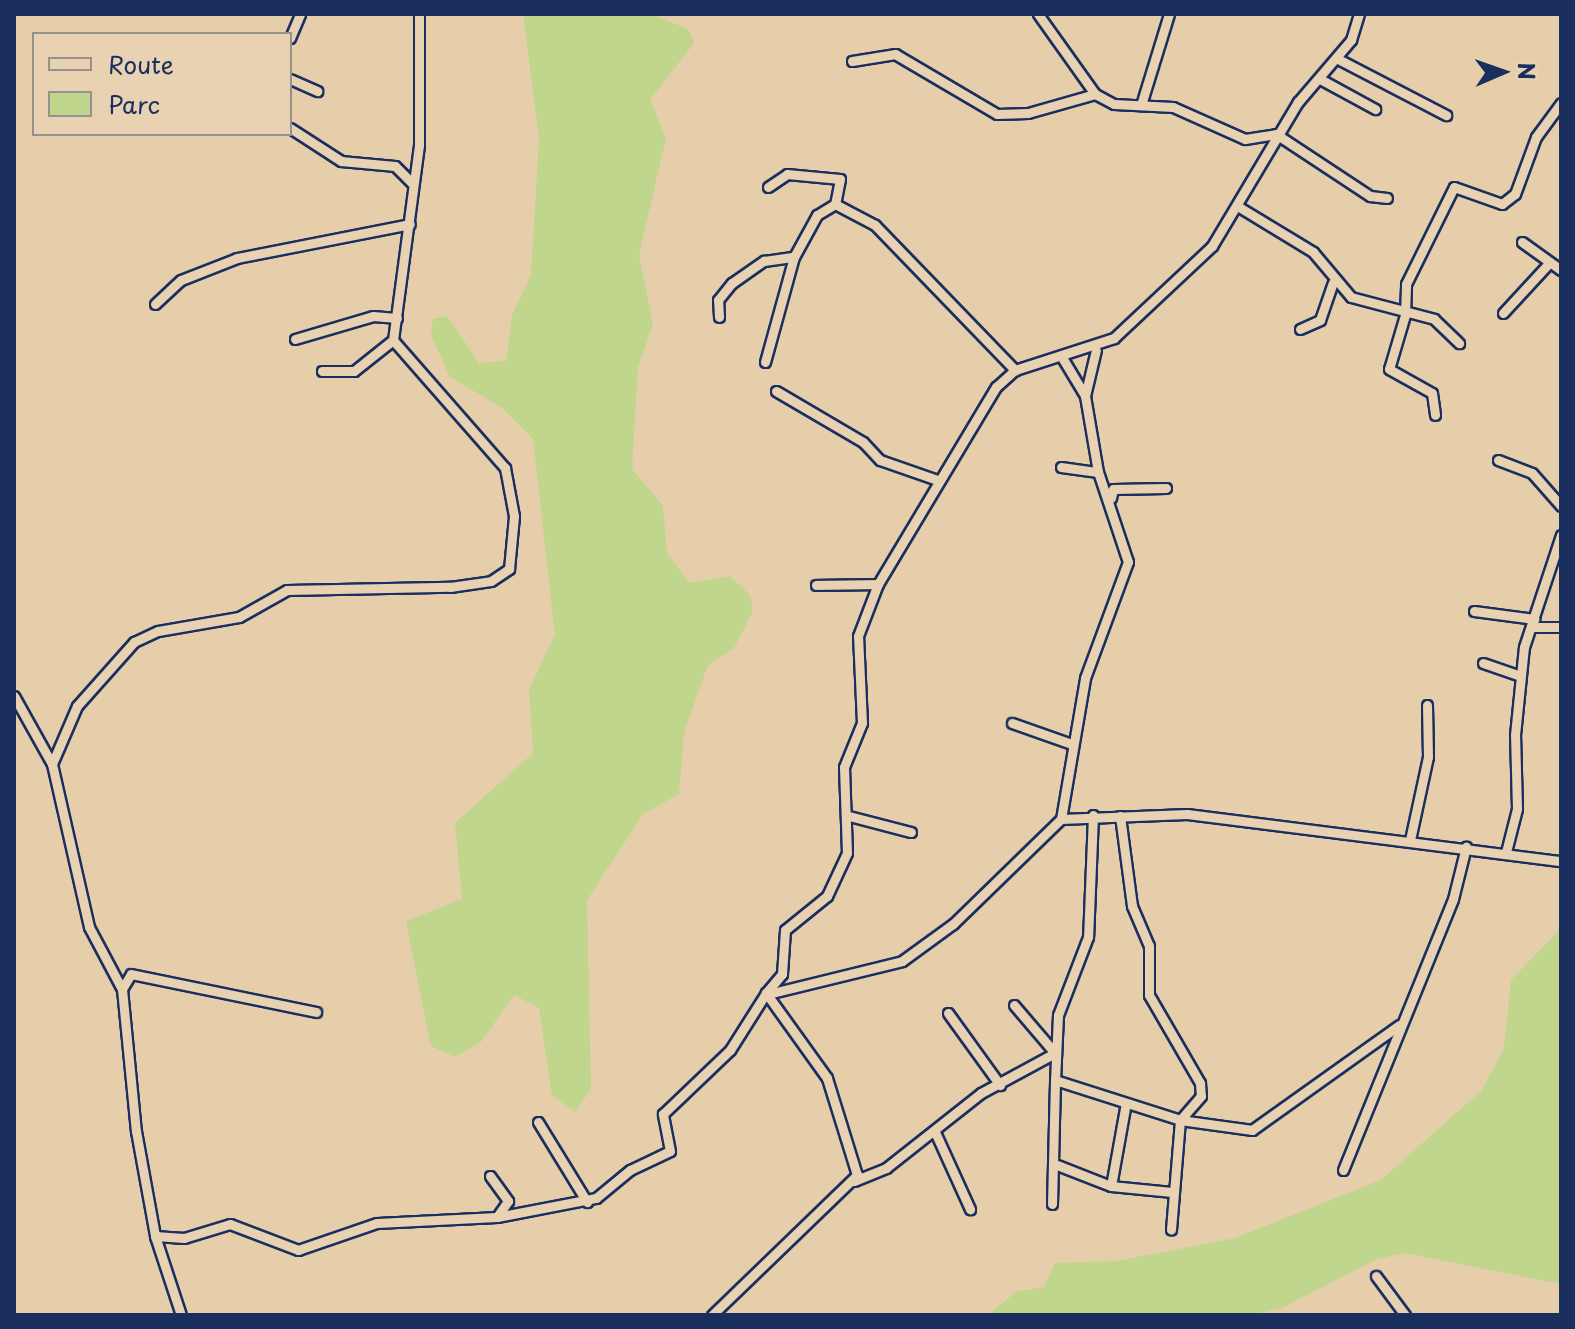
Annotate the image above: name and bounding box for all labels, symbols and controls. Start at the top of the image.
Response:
legend [32,32,292,136]
north arrow [1463,32,1543,112]
text: Route [108,46,174,82]
text: N [1511,62,1544,80]
text: Parc [108,86,160,122]

